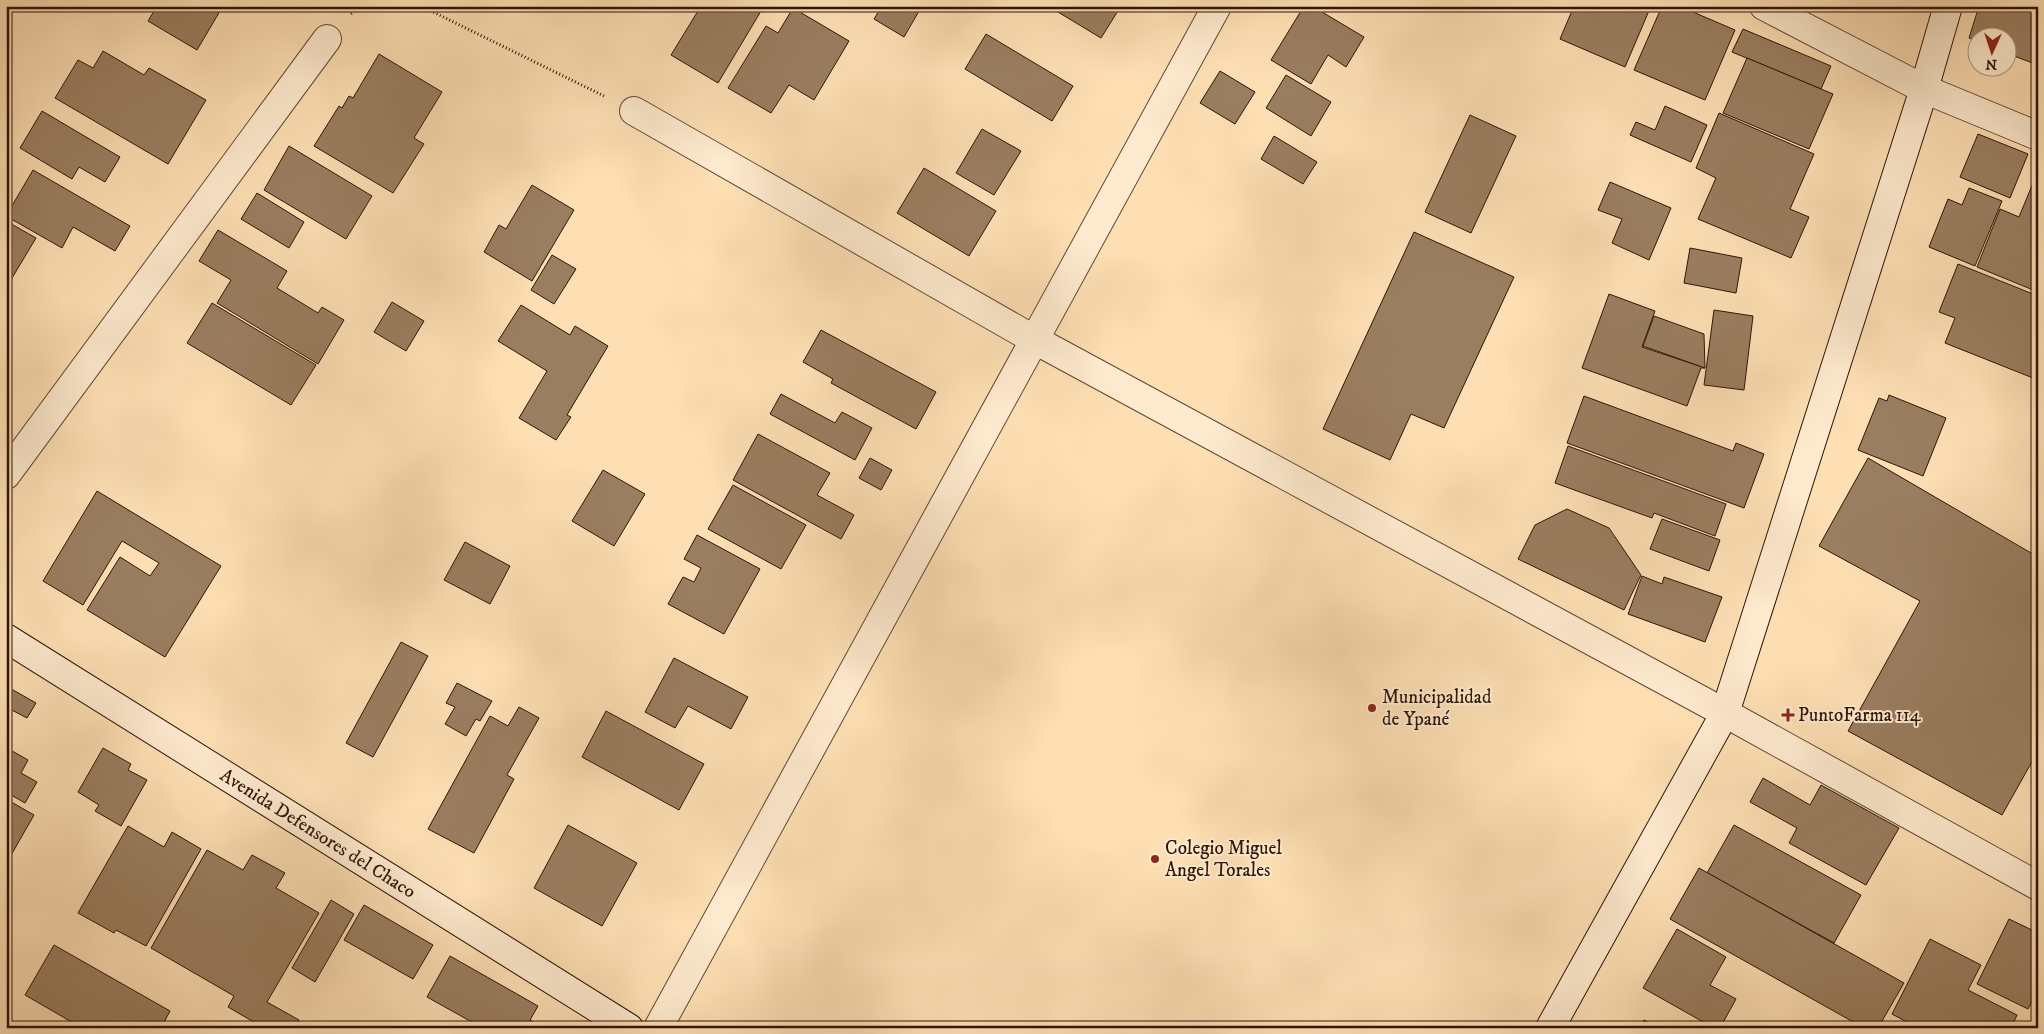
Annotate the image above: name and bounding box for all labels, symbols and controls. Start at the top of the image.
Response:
north arrow [1966,28,2016,78]
text: N [1985,55,1998,73]
place label: Municipalidad de Ypané [1382,686,1492,731]
marker: Municipalidad de Ypané [1366,702,1378,714]
place label: PuntoFarma 114 [1798,704,1922,727]
marker: PuntoFarma 114 [1782,709,1794,721]
street label: Avenida Defensores del Chaco [216,763,420,903]
place label: Colegio Miguel Angel Torales [1165,837,1282,882]
marker: Colegio Miguel Angel Torales [1149,853,1161,865]

